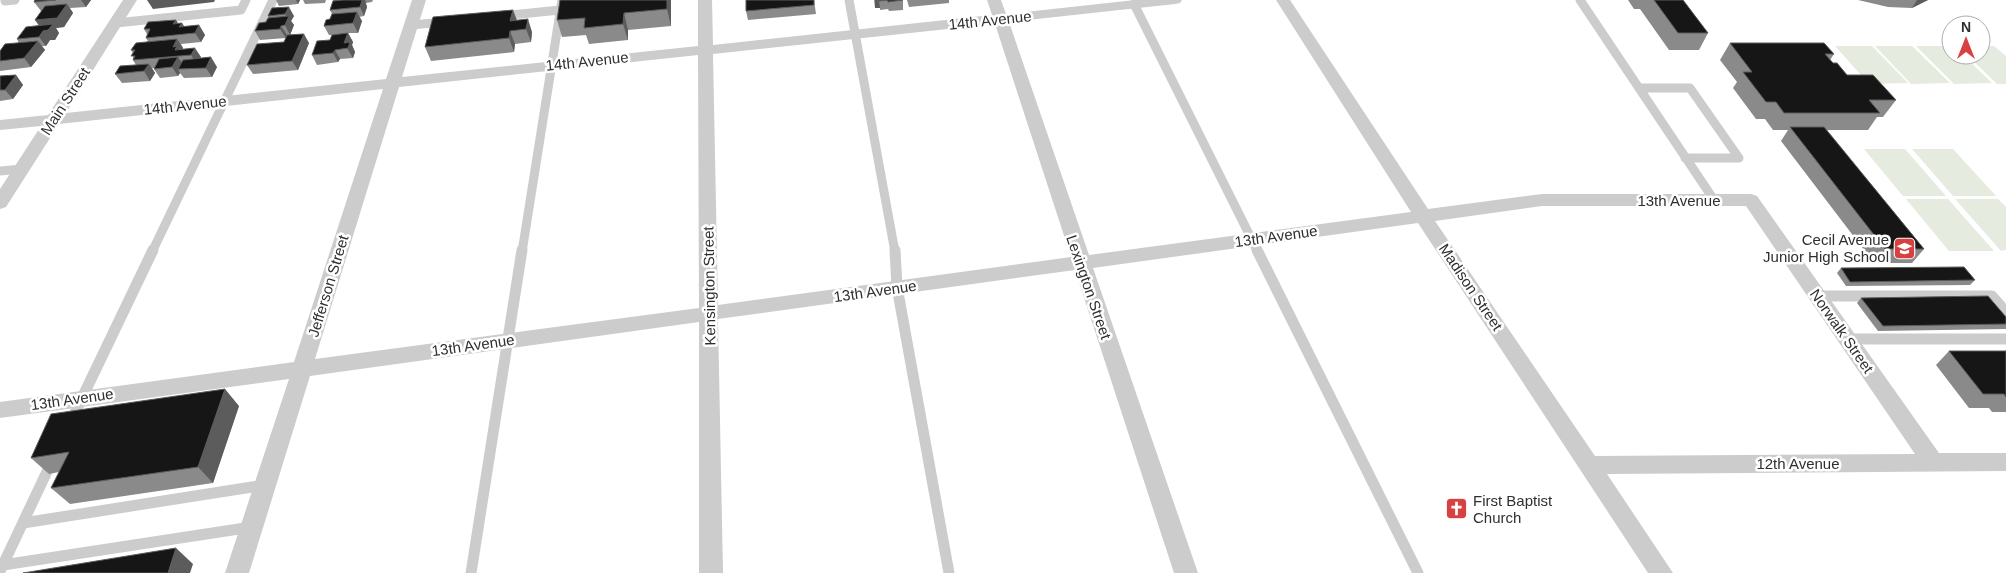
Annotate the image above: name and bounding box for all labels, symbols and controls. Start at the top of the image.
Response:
street label: 14th Avenue [948,7,1032,33]
north arrow [1941,15,1991,65]
text: N [1961,19,1971,35]
street label: 14th Avenue [545,48,629,74]
street label: Main Street [37,64,93,138]
street label: 14th Avenue [143,92,227,118]
street label: 13th Avenue [1637,192,1721,209]
street label: 13th Avenue [1234,222,1318,250]
street label: Kensington Street [699,225,719,346]
place label: Cecil Avenue Junior High School [1763,231,1889,265]
street label: Jefferson Street [304,232,352,339]
street label: Lexington Street [1063,233,1115,342]
school or university icon: Cecil Avenue Junior High School [1893,236,1917,260]
street label: Madison Street [1436,240,1507,334]
street label: 13th Avenue [833,277,917,305]
street label: Norwalk Street [1807,286,1878,377]
street label: 13th Avenue [431,331,515,359]
street label: 13th Avenue [30,385,114,413]
street label: 12th Avenue [1756,455,1840,472]
place label: First Baptist Church [1473,492,1553,526]
church icon: First Baptist Church [1445,497,1469,521]

